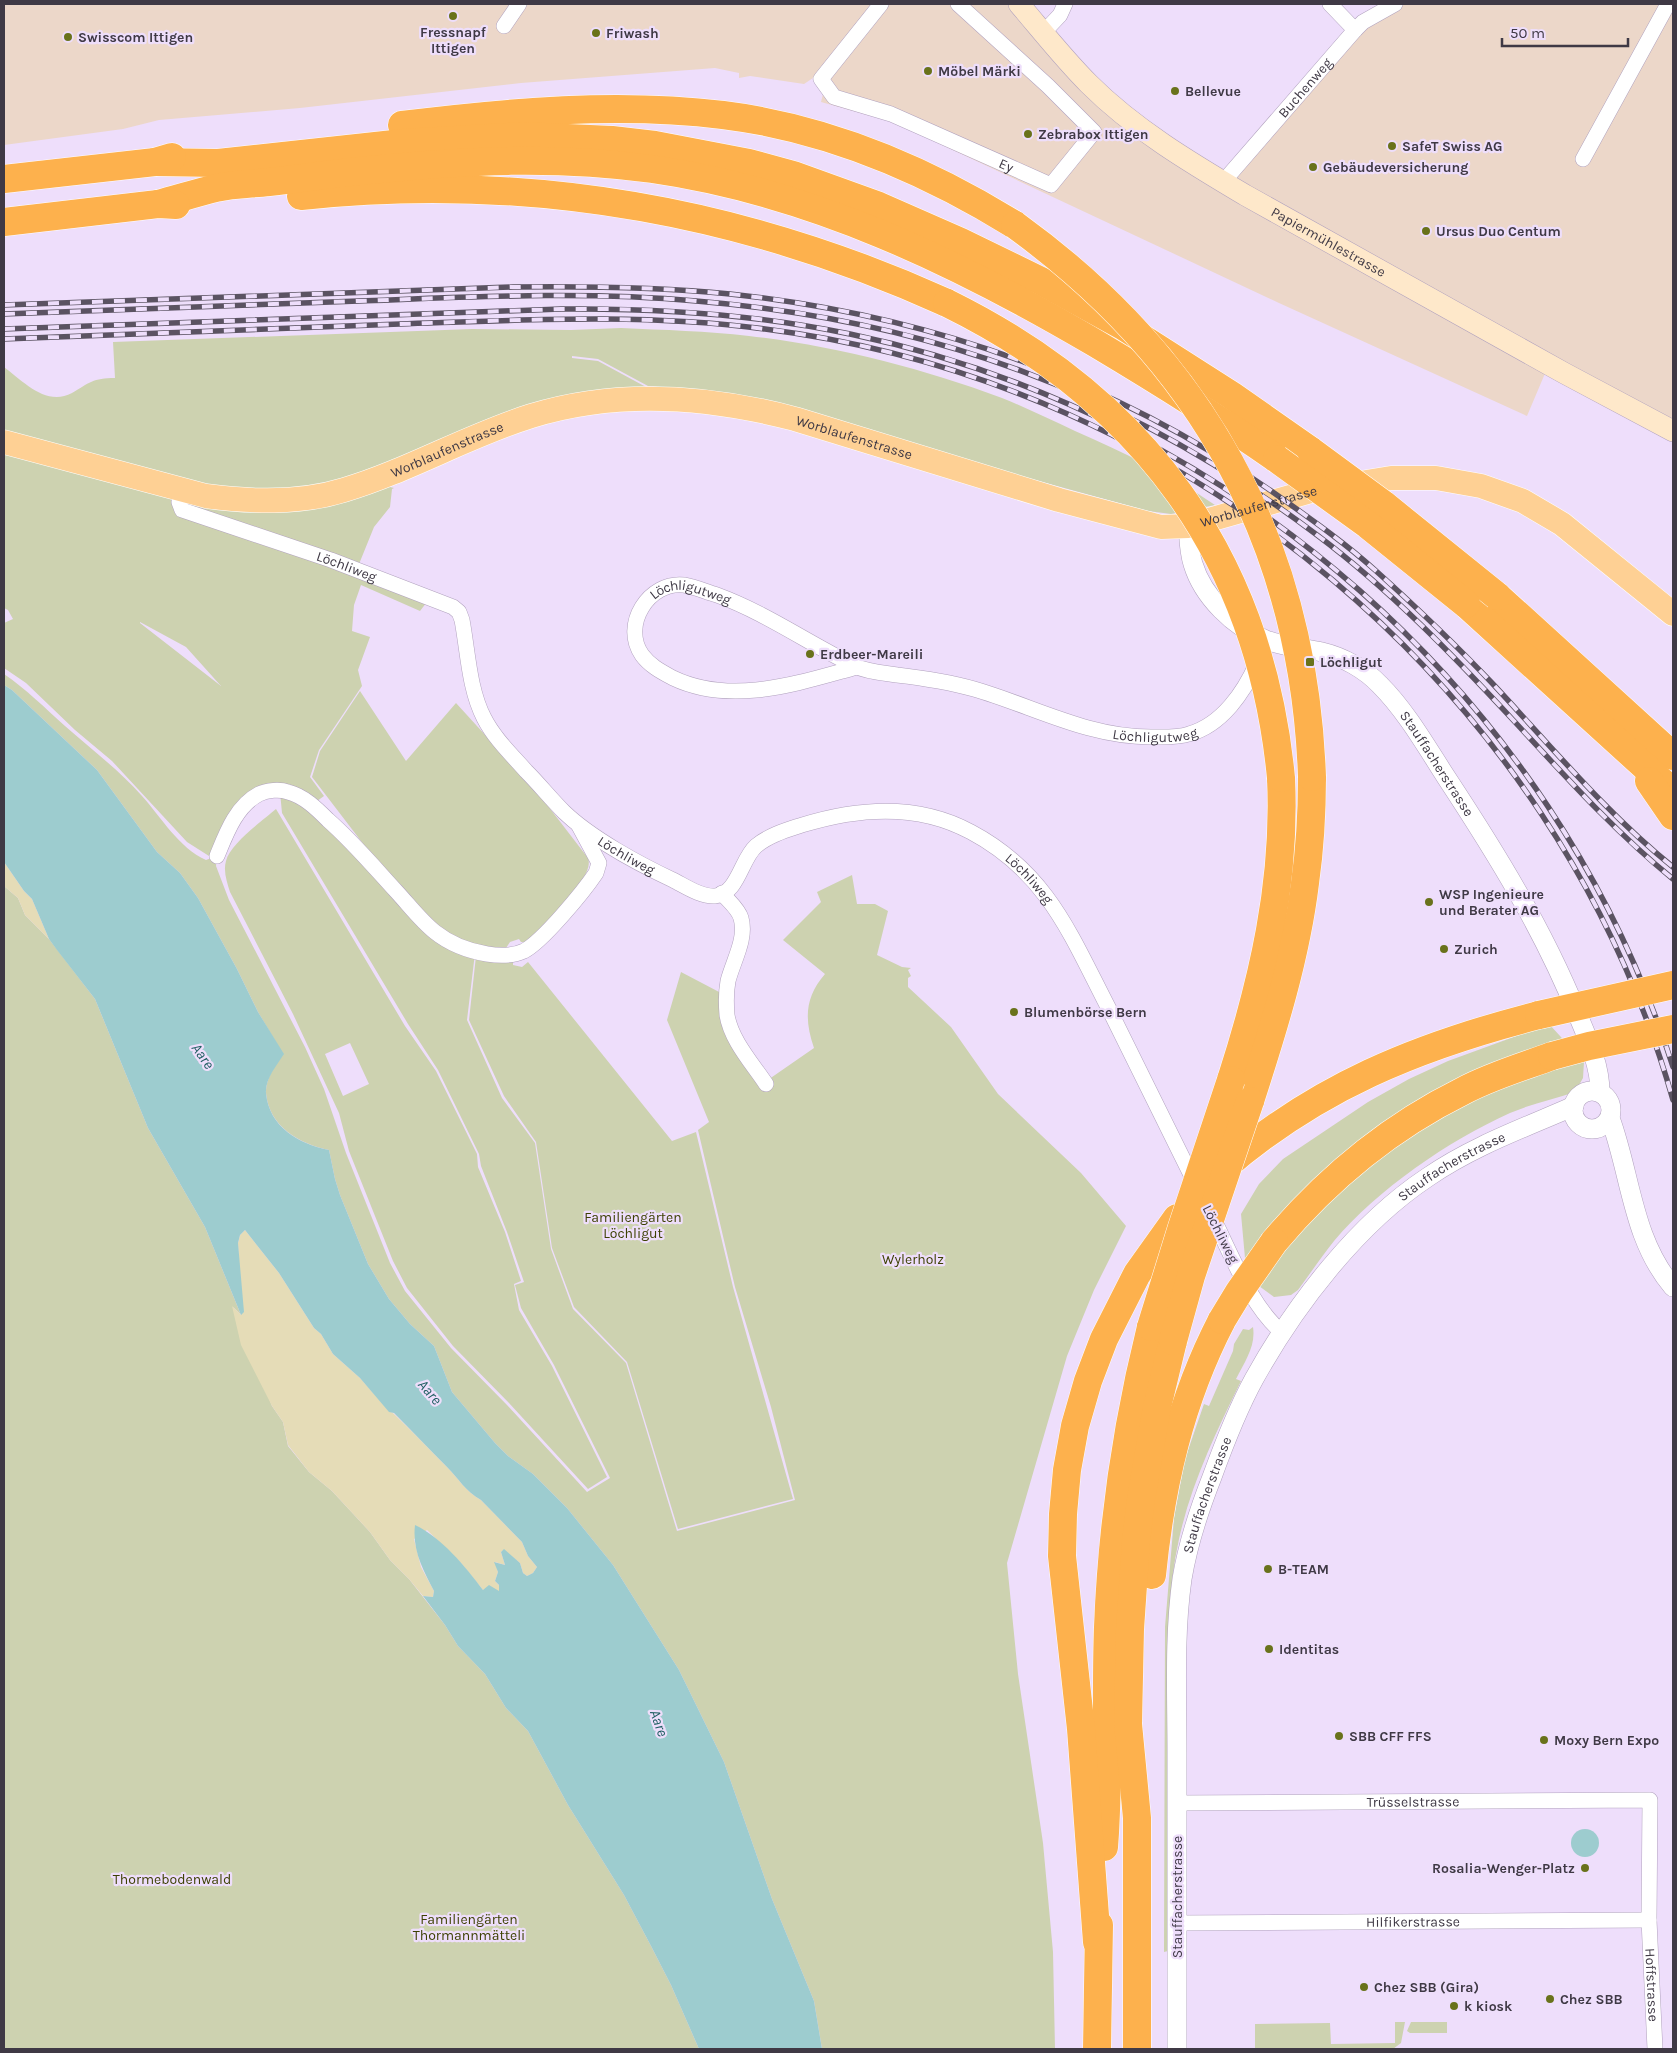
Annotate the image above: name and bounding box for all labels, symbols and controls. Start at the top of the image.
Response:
marker: Fressnapf Ittigen [447,10,459,22]
scale bar [1502,15,1628,47]
place label: Fressnapf Ittigen [420,24,487,57]
text: 50 m [1510,24,1545,42]
place label: Friwash [606,25,659,42]
marker: Friwash [590,27,602,39]
place label: Swisscom Ittigen [78,29,193,46]
marker: Swisscom Ittigen [62,31,74,43]
street label: Buchenweg [1275,54,1336,121]
place label: Möbel Märki [938,63,1021,80]
marker: Möbel Märki [922,65,934,77]
place label: Bellevue [1185,83,1241,100]
marker: Bellevue [1169,85,1181,97]
place label: Zebrabox Ittigen [1038,126,1149,143]
marker: Zebrabox Ittigen [1022,128,1034,140]
place label: SafeT Swiss AG [1402,138,1503,155]
marker: SafeT Swiss AG [1386,140,1398,152]
street label: Ey [996,155,1017,177]
place label: Gebäudeversicherung [1323,159,1468,176]
marker: Gebäudeversicherung [1307,161,1319,173]
street label: Papiermühlestrasse [1268,203,1389,281]
place label: Ursus Duo Centum [1436,223,1561,240]
marker: Ursus Duo Centum [1420,225,1432,237]
street label: Worblaufenstrasse [794,412,914,464]
street label: Worblaufenstrasse [388,418,506,482]
street label: Worblaufenstrasse [1198,482,1318,531]
street label: Löchliweg [314,548,379,586]
street label: Löchligutweg [646,577,734,609]
place label: Erdbeer-Mareili [820,646,923,663]
marker: Erdbeer-Mareili [804,648,816,660]
place label: Löchligut [1320,654,1383,671]
marker: Löchligut [1304,656,1316,668]
street label: Stauffacherstrasse [1396,707,1477,820]
street label: Löchligutweg [1111,724,1200,746]
street label: Löchliweg [594,833,658,879]
street label: Löchliweg [1002,850,1057,907]
place label: WSP Ingenieure und Berater AG [1439,886,1544,919]
marker: WSP Ingenieure und Berater AG [1423,896,1435,908]
place label: Zurich [1454,941,1498,958]
marker: Zurich [1438,943,1450,955]
place label: Blumenbörse Bern [1024,1004,1147,1021]
marker: Blumenbörse Bern [1008,1006,1020,1018]
water label: Aare [188,1040,218,1072]
street label: Stauffacherstrasse [1394,1128,1508,1205]
street label: Löchliweg [1199,1202,1243,1266]
park label: Familiengärten Löchligut [584,1209,682,1242]
park label: Wylerholz [882,1251,944,1268]
water label: Aare [414,1376,446,1408]
street label: Stauffacherstrasse [1179,1434,1235,1555]
place label: B-TEAM [1278,1561,1329,1578]
marker: B-TEAM [1262,1563,1274,1575]
place label: Identitas [1279,1641,1339,1658]
marker: Identitas [1263,1643,1275,1655]
water label: Aare [646,1707,672,1739]
place label: SBB CFF FFS [1349,1728,1432,1745]
marker: SBB CFF FFS [1333,1730,1345,1742]
place label: Moxy Bern Expo [1554,1732,1659,1749]
marker: Moxy Bern Expo [1538,1734,1550,1746]
street label: Trüsselstrasse [1367,1793,1459,1811]
street label: Stauffacherstrasse [1169,1836,1186,1958]
place label: Rosalia-Wenger-Platz [1432,1860,1575,1877]
marker: Rosalia-Wenger-Platz [1579,1862,1591,1874]
park label: Thormebodenwald [113,1871,231,1888]
park label: Familiengärten Thormannmätteli [413,1911,525,1944]
street label: Hilfikerstrasse [1366,1913,1460,1931]
street label: Hoffstrasse [1641,1948,1662,2022]
place label: Chez SBB (Gira) [1374,1979,1479,1996]
marker: Chez SBB (Gira) [1358,1981,1370,1993]
place label: Chez SBB [1560,1991,1623,2008]
marker: Chez SBB [1544,1993,1556,2005]
place label: k kiosk [1464,1998,1513,2015]
marker: k kiosk [1448,2000,1460,2012]

